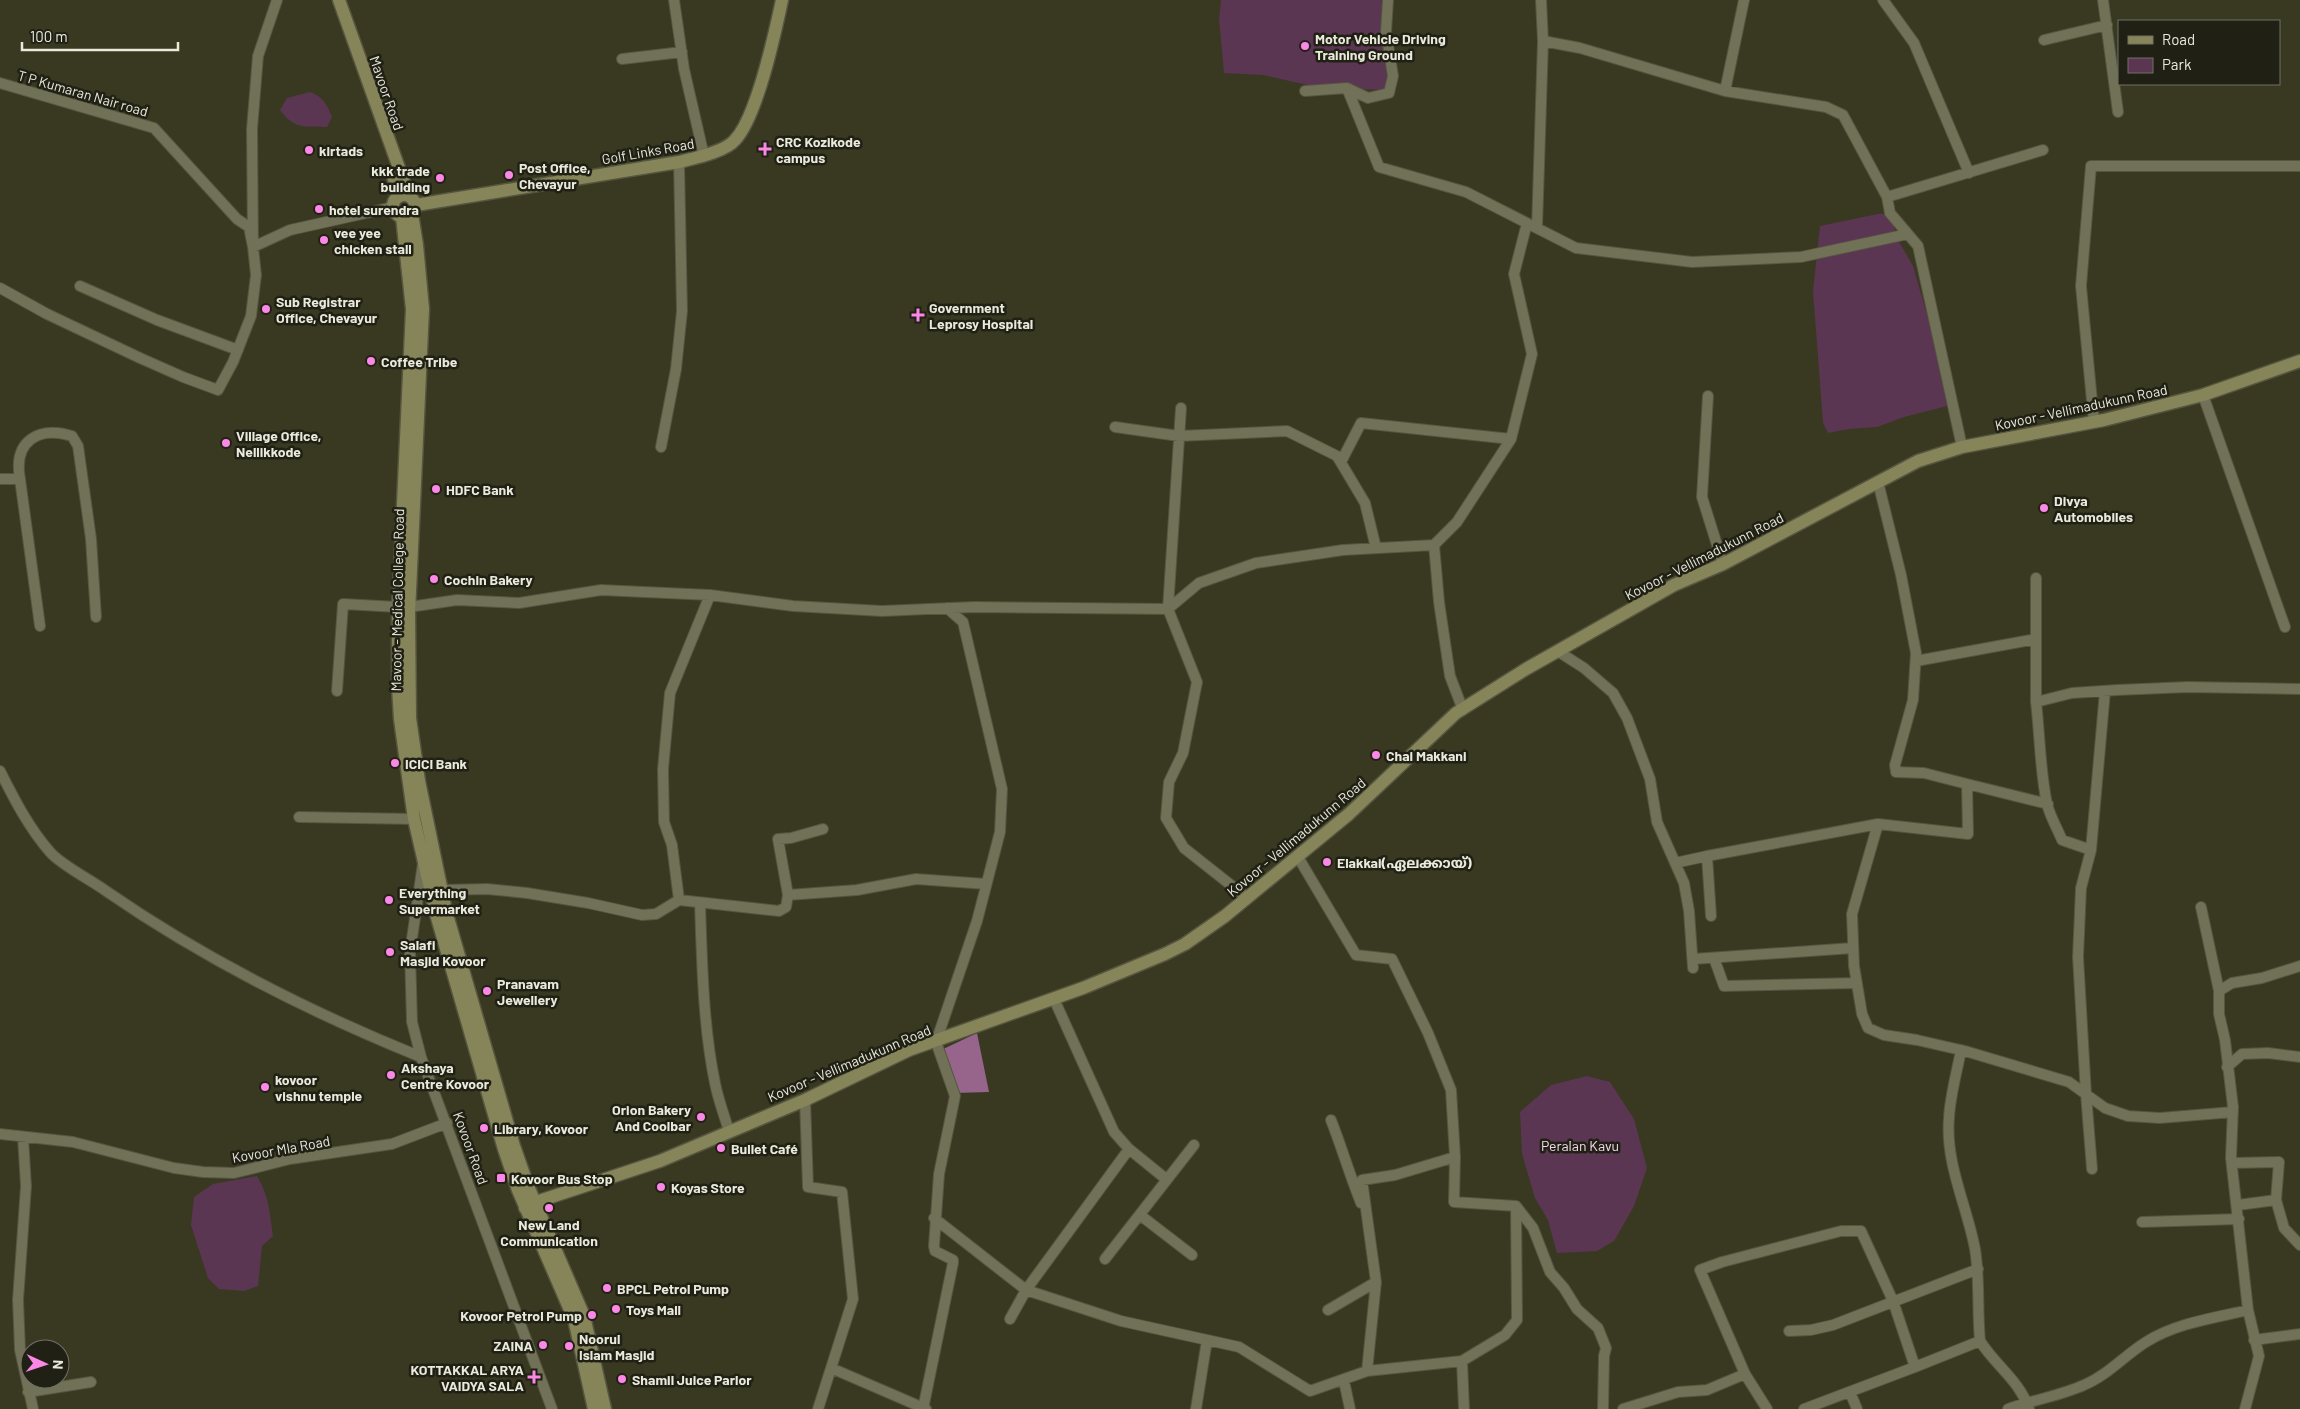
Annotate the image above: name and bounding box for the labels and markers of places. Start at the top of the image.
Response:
place label: Motor Vehicle Driving Training Ground [1315,30,1446,63]
marker: Motor Vehicle Driving Training Ground [1299,40,1311,52]
place label: CRC Kozikode campus [776,133,861,166]
place label: kirtads [319,142,363,159]
marker: CRC Kozikode campus [758,142,772,156]
marker: kirtads [303,144,315,156]
place label: Post Office, Chevayur [519,159,591,192]
place label: kkk trade building [371,162,430,195]
marker: Post Office, Chevayur [503,169,515,181]
marker: kkk trade building [434,172,446,184]
place label: hotel surendra [329,201,419,218]
marker: hotel surendra [313,203,325,215]
place label: vee yee chicken stall [334,224,412,257]
marker: vee yee chicken stall [318,234,330,246]
place label: Sub Registrar Office, Chevayur [276,293,378,326]
place label: Government Leprosy Hospital [929,299,1033,332]
marker: Sub Registrar Office, Chevayur [260,303,272,315]
marker: Government Leprosy Hospital [911,308,925,322]
place label: Coffee Tribe [381,353,458,370]
marker: Coffee Tribe [365,355,377,367]
place label: Village Office, Nellikkode [236,427,322,460]
marker: Village Office, Nellikkode [220,437,232,449]
place label: HDFC Bank [446,481,514,498]
marker: HDFC Bank [430,483,442,495]
place label: Divya Automobiles [2054,492,2133,525]
marker: Divya Automobiles [2038,502,2050,514]
place label: Cochin Bakery [444,571,533,588]
marker: Cochin Bakery [428,573,440,585]
place label: Chai Makkani [1386,747,1467,764]
marker: Chai Makkani [1370,749,1382,761]
place label: ICICI Bank [405,755,468,772]
marker: ICICI Bank [389,757,401,769]
place label: Elakkai(ഏലക്കായ്) [1337,854,1472,872]
marker: Elakkai(ഏലക്കായ്) [1321,856,1333,868]
place label: Everything Supermarket [399,884,480,917]
marker: Everything Supermarket [383,894,395,906]
place label: Salafi Masjid Kovoor [400,936,486,969]
marker: Salafi Masjid Kovoor [384,946,396,958]
place label: Pranavam Jewellery [497,975,559,1008]
marker: Pranavam Jewellery [481,985,493,997]
place label: Akshaya Centre Kovoor [401,1059,490,1092]
marker: Akshaya Centre Kovoor [385,1069,397,1081]
place label: kovoor vishnu temple [275,1071,363,1104]
marker: kovoor vishnu temple [259,1081,271,1093]
place label: Orion Bakery And Coolbar [612,1101,692,1134]
marker: Orion Bakery And Coolbar [695,1111,707,1123]
place label: Library, Kovoor [494,1120,589,1137]
marker: Library, Kovoor [478,1122,490,1134]
place label: Bullet Café [731,1140,798,1157]
marker: Bullet Café [715,1142,727,1154]
place label: Kovoor Bus Stop [511,1170,613,1187]
marker: Kovoor Bus Stop [495,1172,507,1184]
place label: Koyas Store [671,1179,745,1196]
marker: Koyas Store [655,1181,667,1193]
marker: New Land Communication [543,1202,555,1214]
place label: New Land Communication [500,1216,598,1249]
place label: BPCL Petrol Pump [617,1280,729,1297]
marker: BPCL Petrol Pump [601,1282,613,1294]
place label: Toys Mall [626,1301,681,1318]
marker: Toys Mall [610,1303,622,1315]
place label: Kovoor Petrol Pump [460,1307,582,1324]
marker: Kovoor Petrol Pump [586,1309,598,1321]
place label: Noorul Islam Masjid [579,1330,655,1363]
place label: ZAINA [493,1337,534,1354]
marker: ZAINA [537,1339,549,1351]
marker: Noorul Islam Masjid [563,1340,575,1352]
place label: KOTTAKKAL ARYA VAIDYA SALA [410,1361,525,1394]
marker: KOTTAKKAL ARYA VAIDYA SALA [528,1371,540,1383]
place label: Shamil Juice Parlor [632,1371,752,1388]
marker: Shamil Juice Parlor [616,1373,628,1385]

